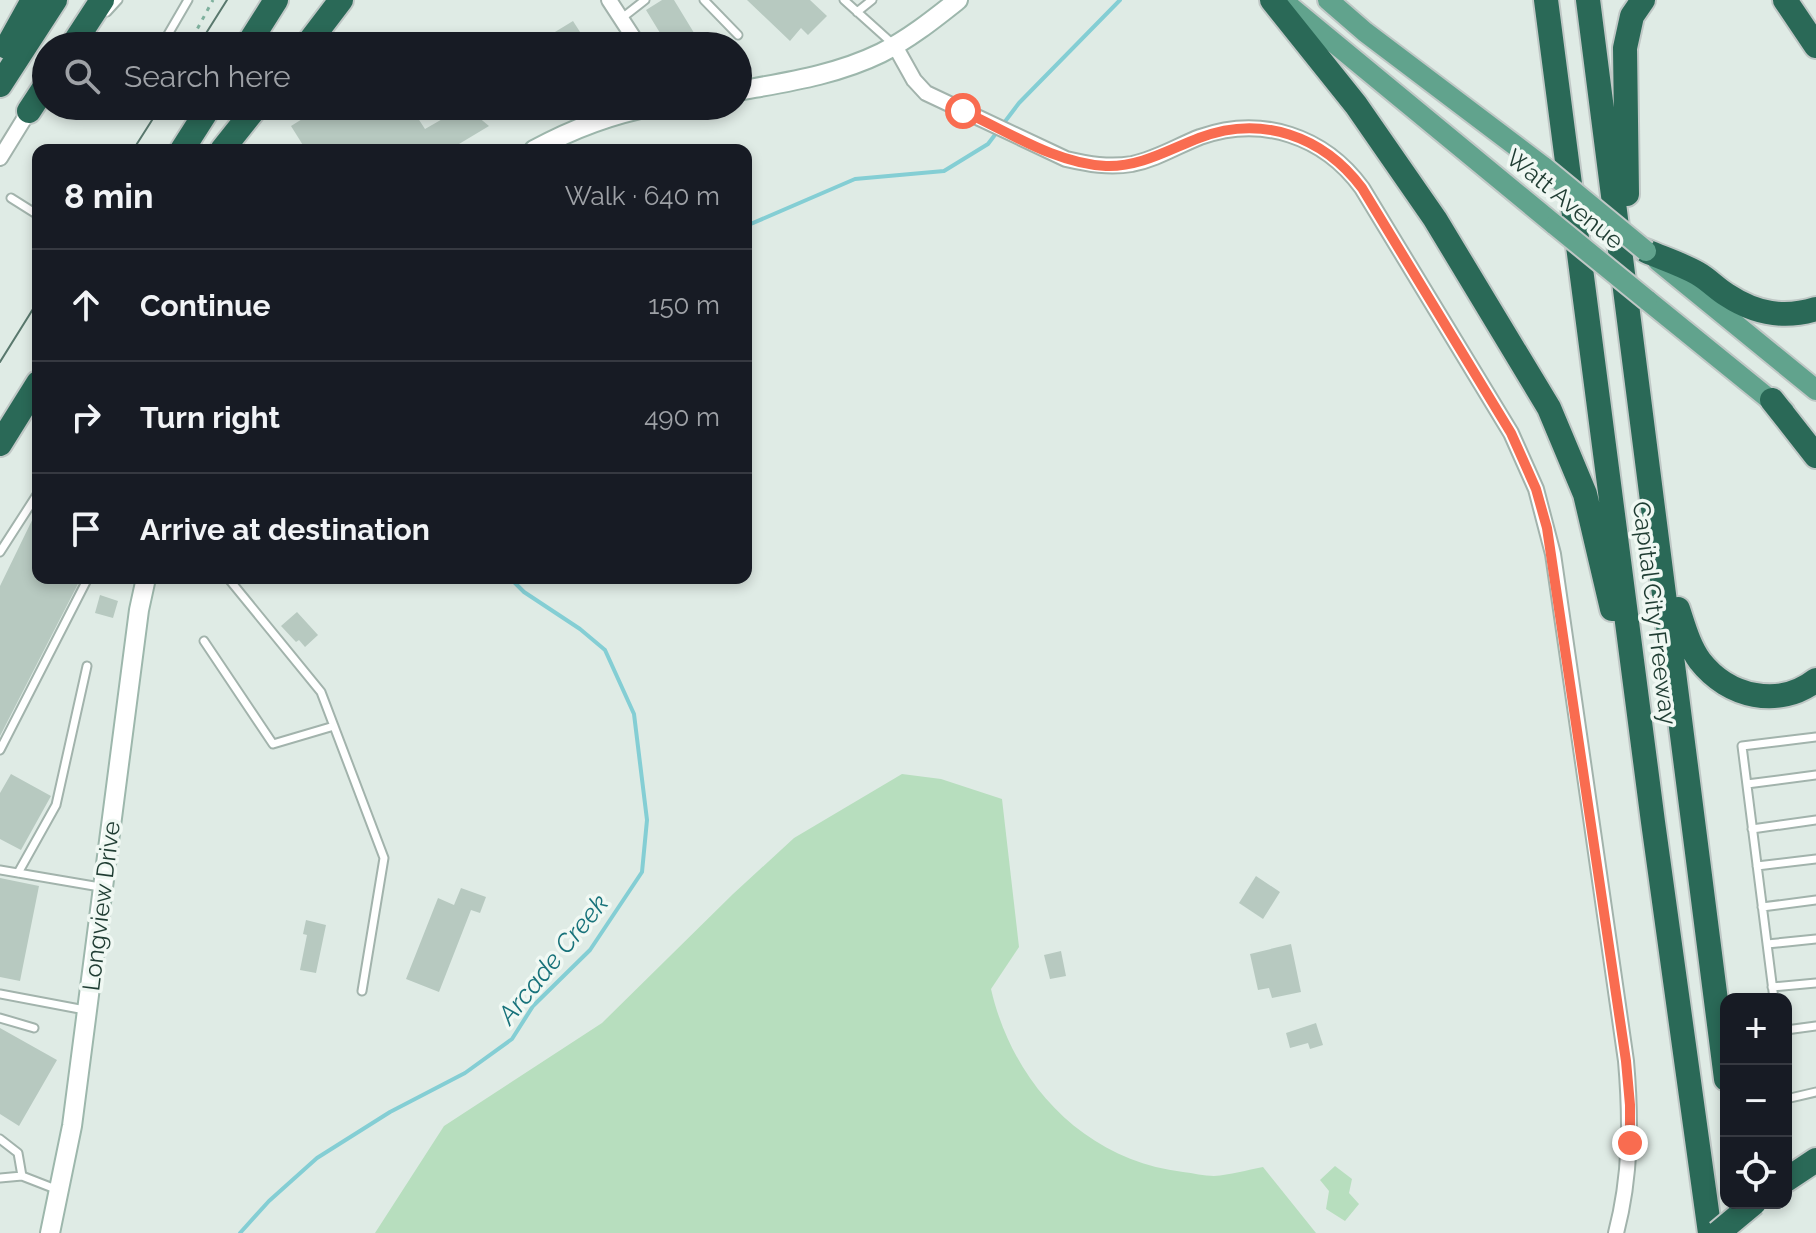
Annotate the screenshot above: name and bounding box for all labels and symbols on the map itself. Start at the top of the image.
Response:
route start [945,93,981,129]
street label: Watt Avenue [1501,143,1629,255]
street label: Capital City Freeway [1627,500,1683,726]
street label: Longview Drive [76,819,126,993]
water label: Arcade Creek [490,888,614,1031]
route end [1612,1125,1648,1161]

